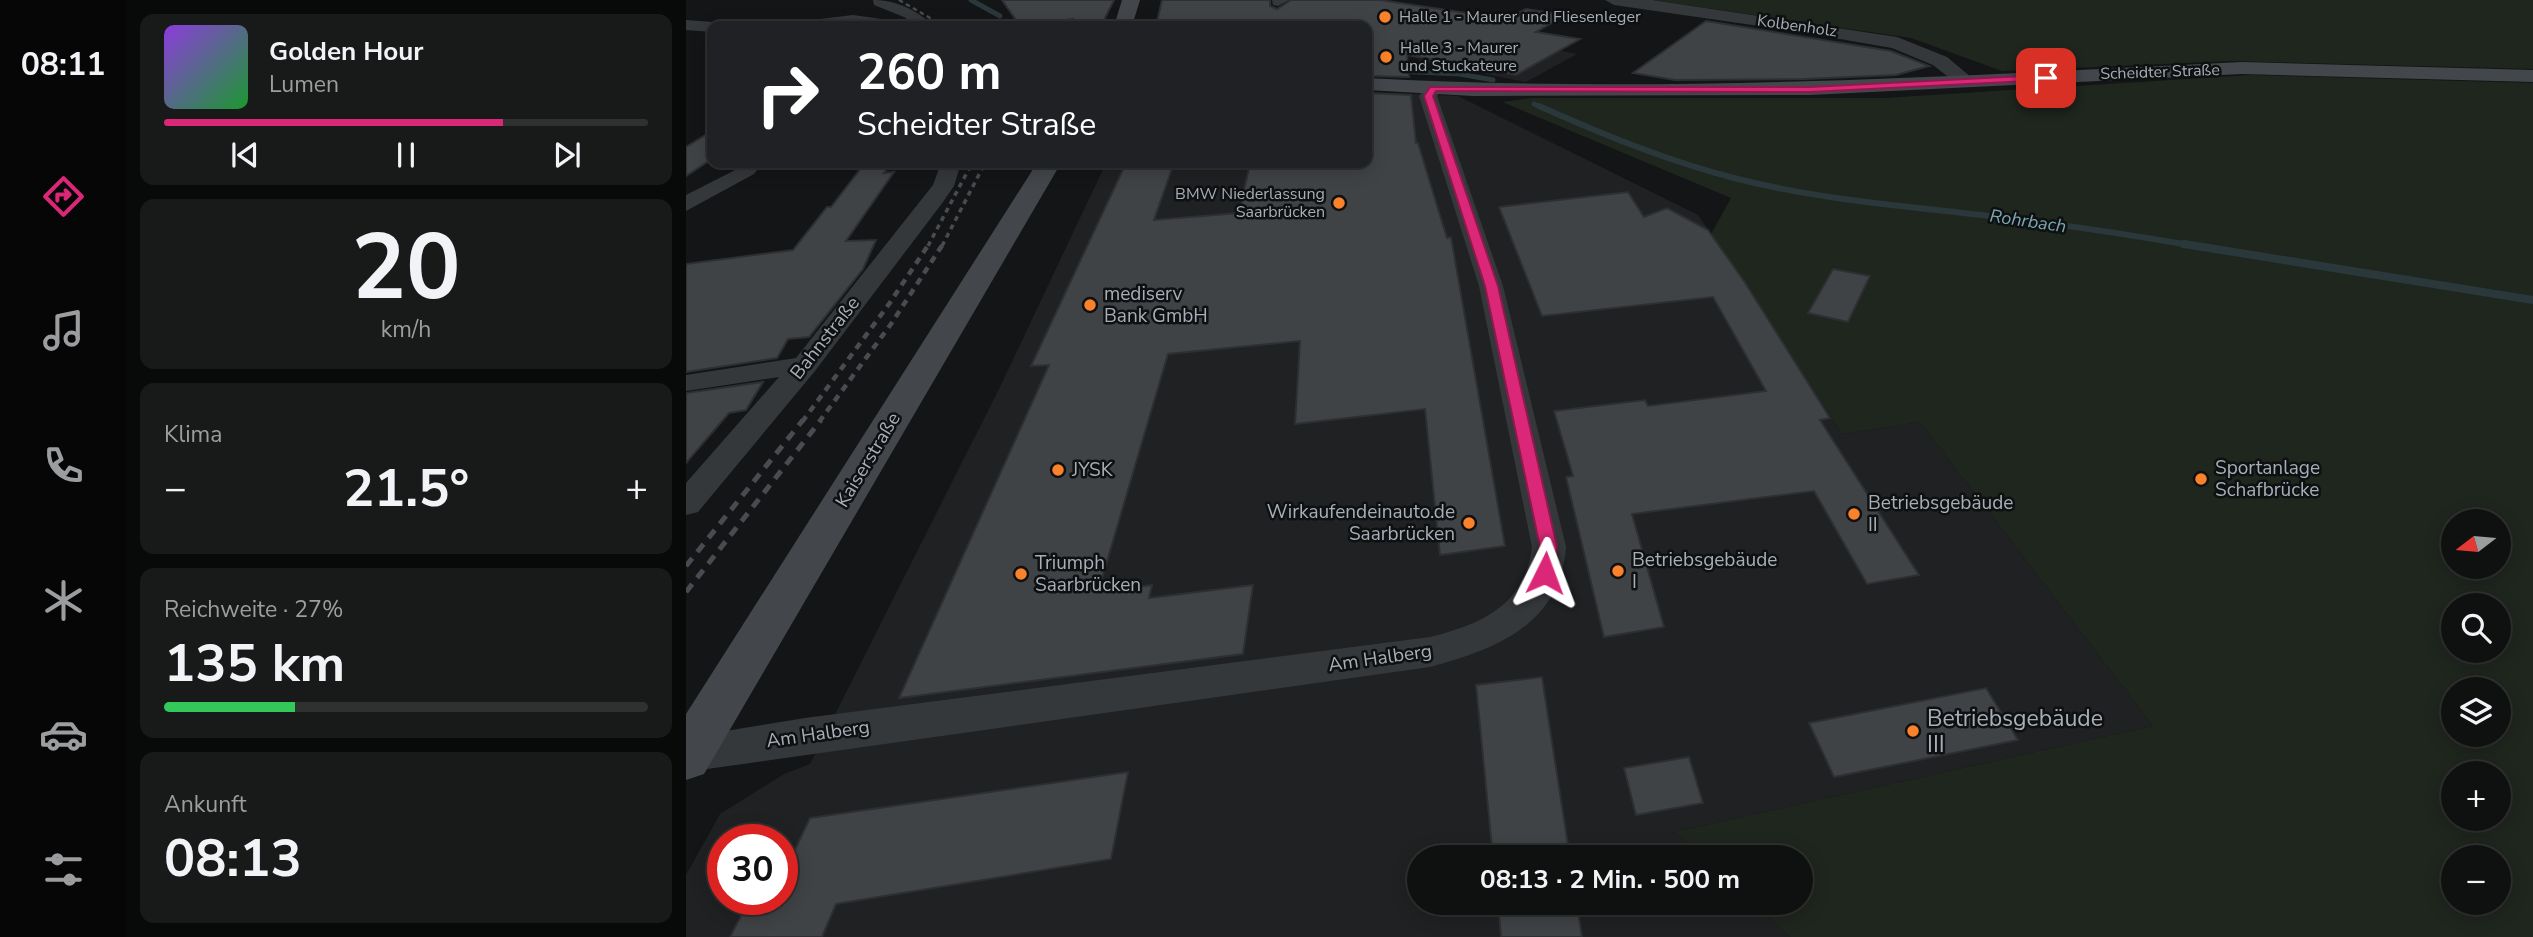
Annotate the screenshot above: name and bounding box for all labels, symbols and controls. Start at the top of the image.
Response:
place label: Halle 1 - Maurer und Fliesenleger [1399,6,1641,28]
marker: Halle 1 - Maurer und Fliesenleger [1377,9,1393,25]
street label: Kolbenholz [1756,10,1838,42]
text: Golden Hour [269,34,424,69]
place label: Halle 3 - Maurer und Stuckateure [1400,37,1519,77]
text: 260 m [857,39,1001,106]
text: 08:11 [21,43,105,86]
pin [2016,48,2076,108]
icon: right [742,49,833,140]
marker: Halle 3 - Maurer und Stuckateure [1378,49,1394,65]
icon: arrive [2027,59,2065,97]
street label: Scheidter Straße [2100,59,2220,85]
text: Lumen [269,69,339,100]
text: Scheidter Straße [857,103,1096,146]
icon: previous [226,136,264,174]
icon: pause [387,136,425,174]
icon: next [548,136,586,174]
icon: directions [39,172,88,221]
place label: BMW Niederlassung Saarbrücken [1175,183,1325,223]
marker: BMW Niederlassung Saarbrücken [1331,195,1347,211]
water label: Rohrbach [1988,204,2068,238]
text: 20 [351,206,461,330]
place label: mediserv Bank GmbH [1104,281,1208,329]
street label: Bahnstraße [784,291,866,385]
marker: mediserv Bank GmbH [1082,297,1098,313]
icon: music [39,306,88,355]
text: km/h [381,314,431,345]
street label: Kaiserstraße [829,408,907,512]
text: Klima [164,419,222,450]
icon: phone [39,441,88,490]
text: 21.5° [343,453,469,524]
place label: Sportanlage Schafbrücke [2215,455,2320,503]
place label: JYSK [1071,457,1114,483]
marker: JYSK [1050,462,1066,478]
text: − [164,463,187,514]
text: + [625,463,648,514]
marker: Sportanlage Schafbrücke [2193,471,2209,487]
place label: Betriebsgebäude II [1868,490,2013,538]
place label: Wirkaufendeinauto.de Saarbrücken [1267,499,1455,547]
marker: Betriebsgebäude II [1846,506,1862,522]
north arrow [2441,509,2511,579]
map controls [2441,509,2511,915]
marker: Wirkaufendeinauto.de Saarbrücken [1461,515,1477,531]
position arrow [1508,536,1582,610]
place label: Betriebsgebäude I [1632,547,1777,595]
place label: Triumph Saarbrücken [1035,550,1141,598]
marker: Betriebsgebäude I [1610,563,1626,579]
marker: Triumph Saarbrücken [1013,566,1029,582]
icon: climate [39,576,88,625]
button: search [2441,593,2511,663]
text: Reichweite · 27% [164,594,343,625]
text: 135 km [164,628,345,699]
street label: Am Halberg [1327,638,1433,678]
button: layers [2441,677,2511,747]
place label: Betriebsgebäude III [1927,703,2103,760]
icon: car [39,710,88,759]
street label: Am Halberg [765,714,871,754]
marker: Betriebsgebäude III [1905,723,1921,739]
button: + [2441,761,2511,831]
text: Ankunft [164,789,246,820]
text: 08:13 [164,823,302,894]
speed limit sign: 30 [707,824,798,915]
icon: filters [39,845,88,894]
button: − [2441,845,2511,915]
text: 08:13 · 2 Min. · 500 m [1480,862,1740,897]

